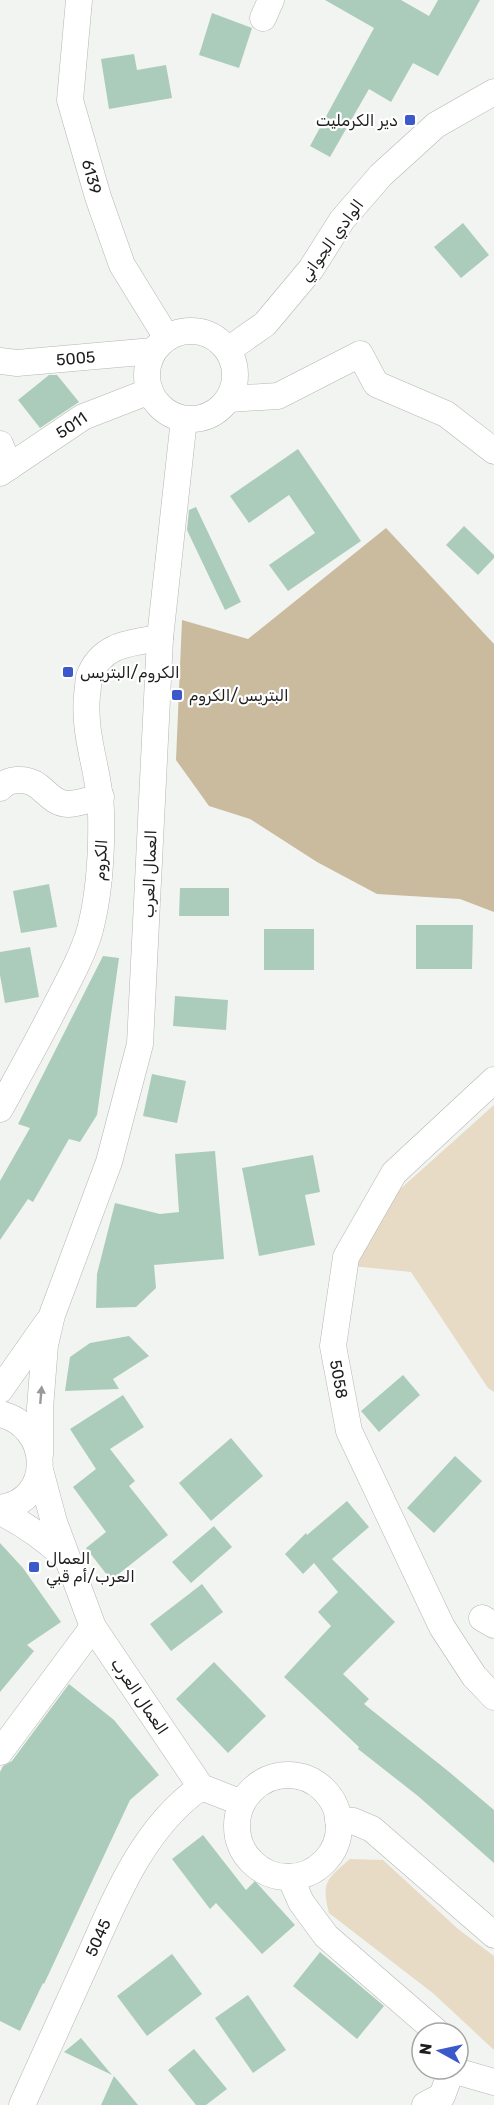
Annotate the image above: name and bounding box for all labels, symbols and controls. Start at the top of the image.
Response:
place label: دير الكرمليت [316,111,398,131]
marker: دير الكرمليت [403,113,417,127]
street label: 6139 [78,157,106,196]
street label: الوادي الجواني [295,196,370,287]
street label: 5005 [55,347,96,370]
street label: 5011 [52,408,91,443]
place label: الكروم/البتريس [80,663,180,683]
marker: الكروم/البتريس [61,665,75,679]
place label: البتريس/الكروم [189,686,289,706]
marker: البتريس/الكروم [170,688,184,702]
street label: العمال العرب [138,830,162,918]
street label: الكروم [90,839,112,881]
street label: 5058 [326,1358,352,1400]
one-way arrow [36,1386,46,1405]
place label: العمال العرب/أم قبي [46,1549,135,1589]
marker: العمال العرب/أم قبي [27,1560,41,1574]
street label: العمال العرب [106,1654,172,1739]
street label: 5045 [82,1916,115,1959]
north arrow [410,2021,470,2081]
text: N [415,2042,436,2056]

